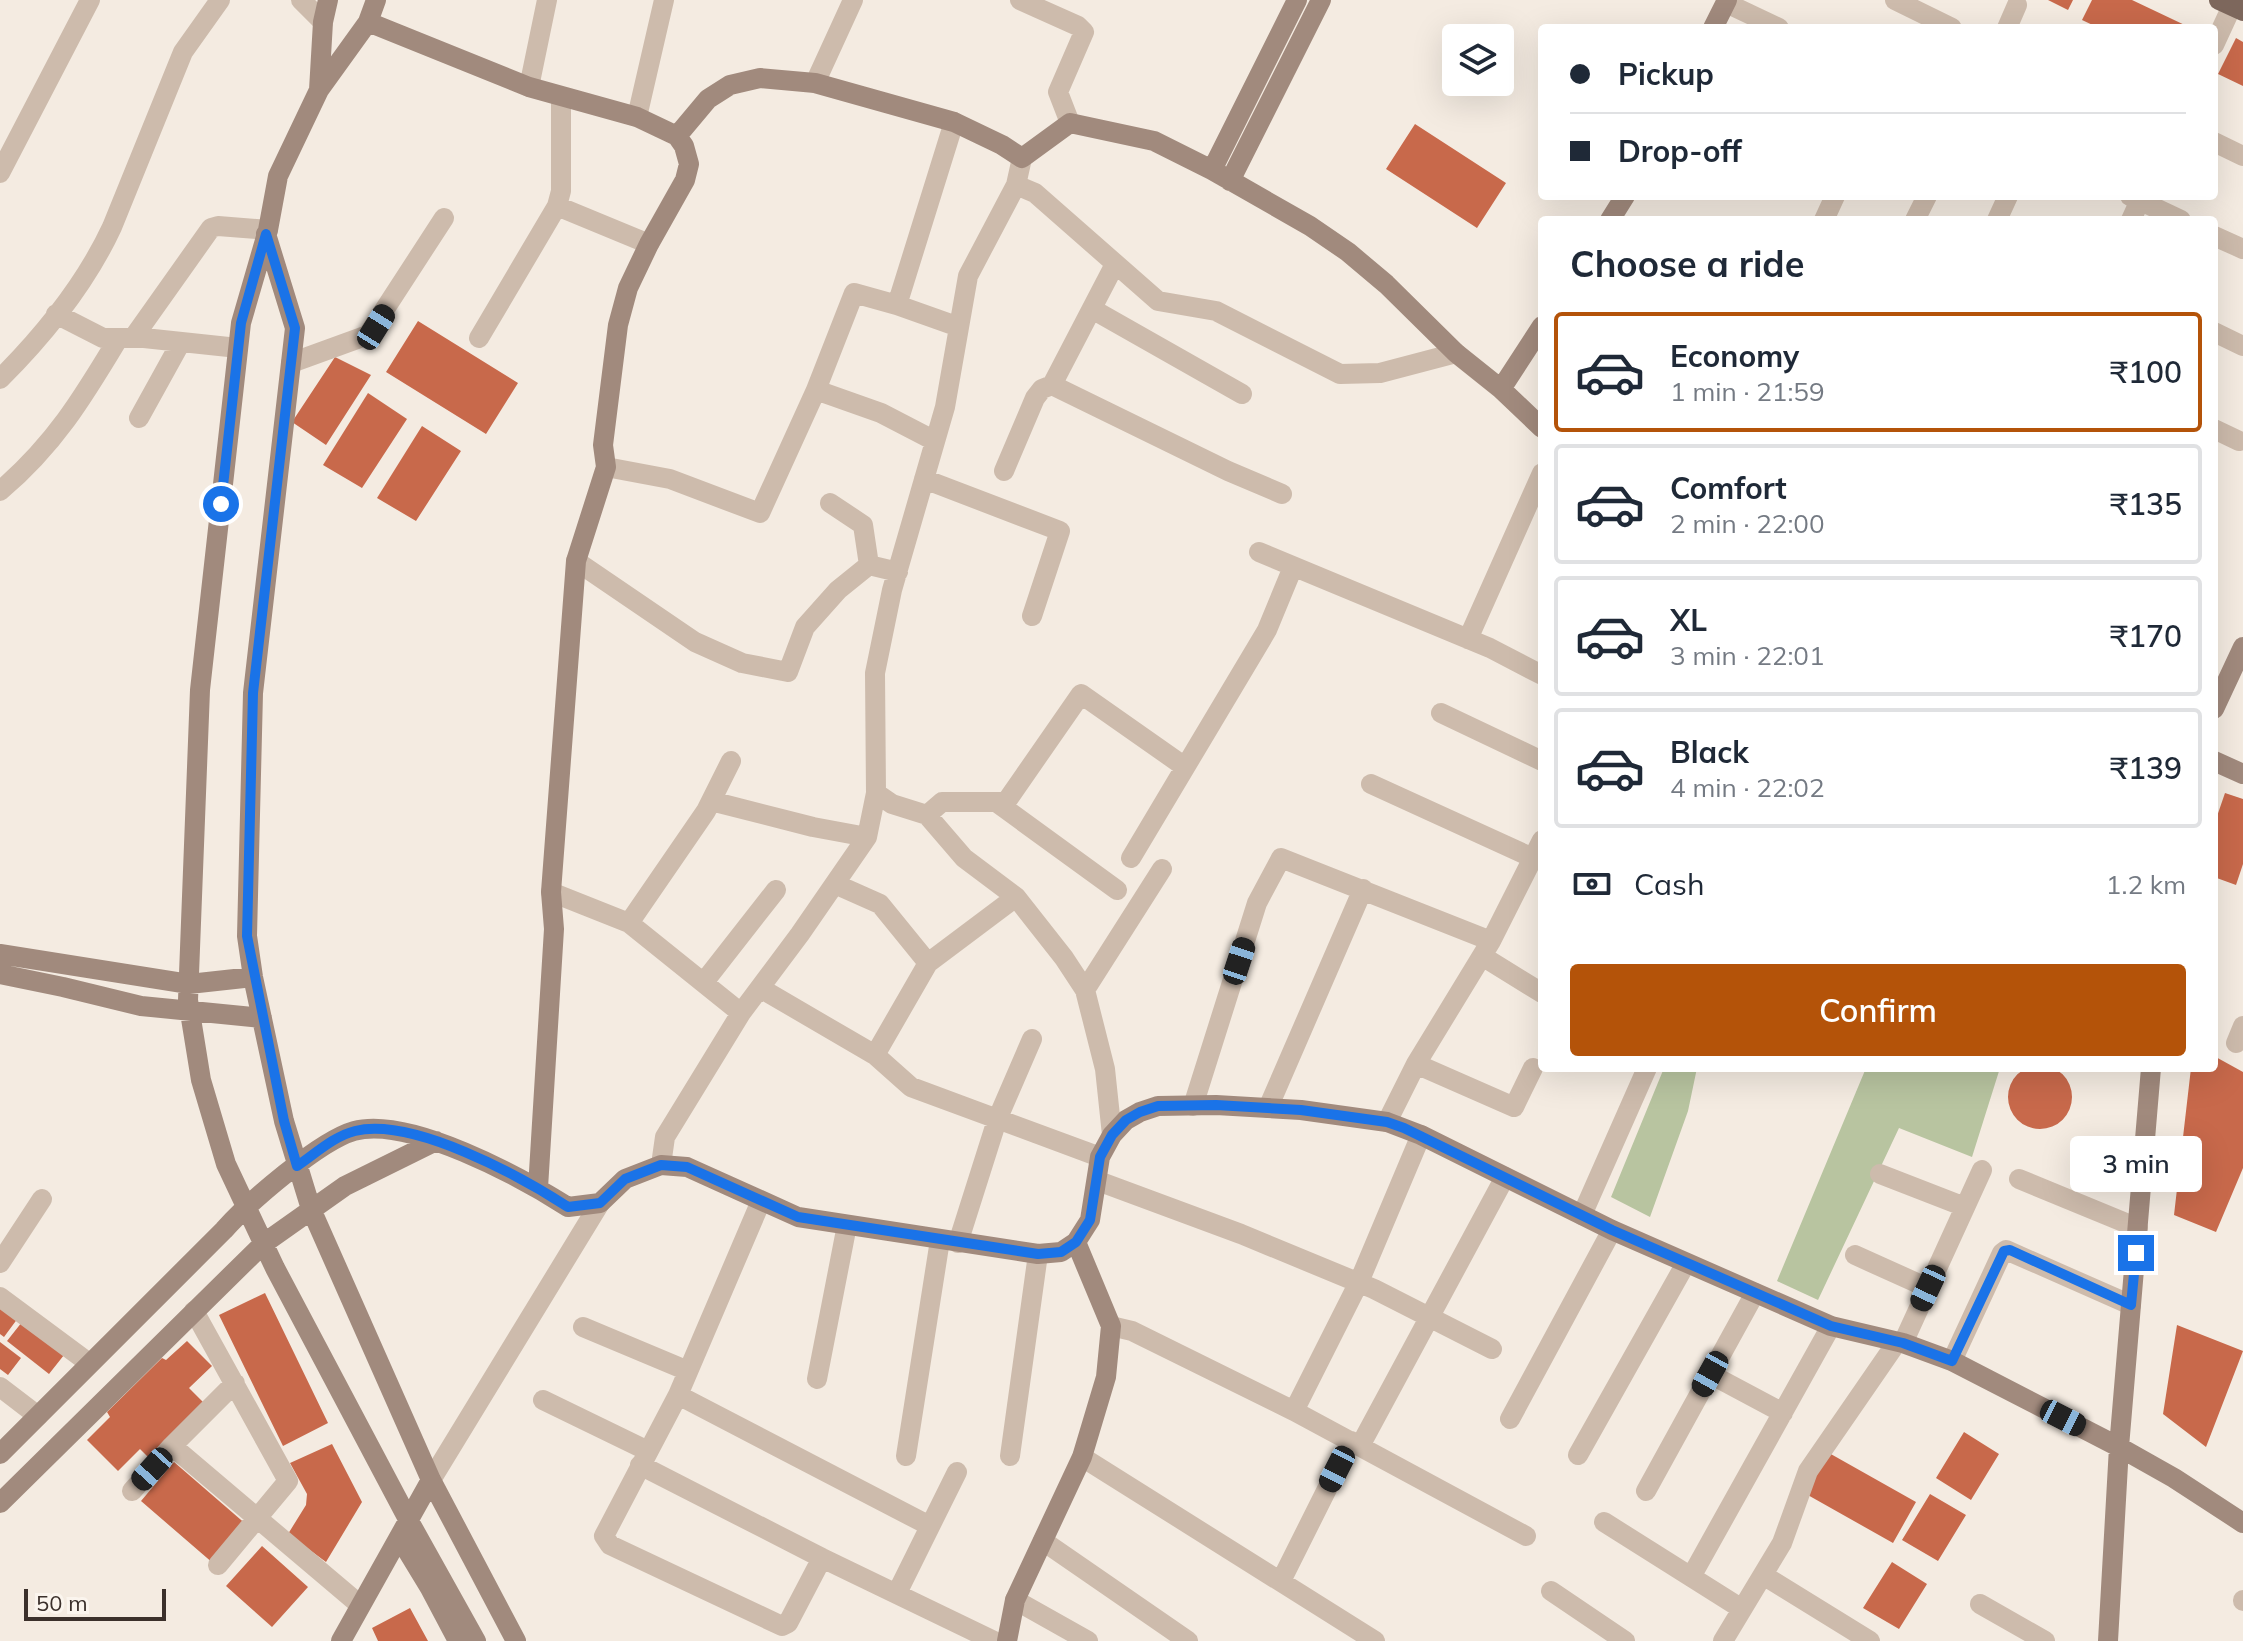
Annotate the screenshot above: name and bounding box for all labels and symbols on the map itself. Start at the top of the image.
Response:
car [353,300,399,354]
route start [203,486,239,522]
car [1220,934,1258,988]
callout: 3 min [2070,1137,2202,1193]
route end [2118,1235,2154,1271]
car [1907,1261,1949,1315]
car [1688,1347,1732,1401]
car [2036,1396,2090,1440]
car [1315,1442,1359,1496]
car [127,1443,177,1495]
scale bar [24,1585,166,1621]

